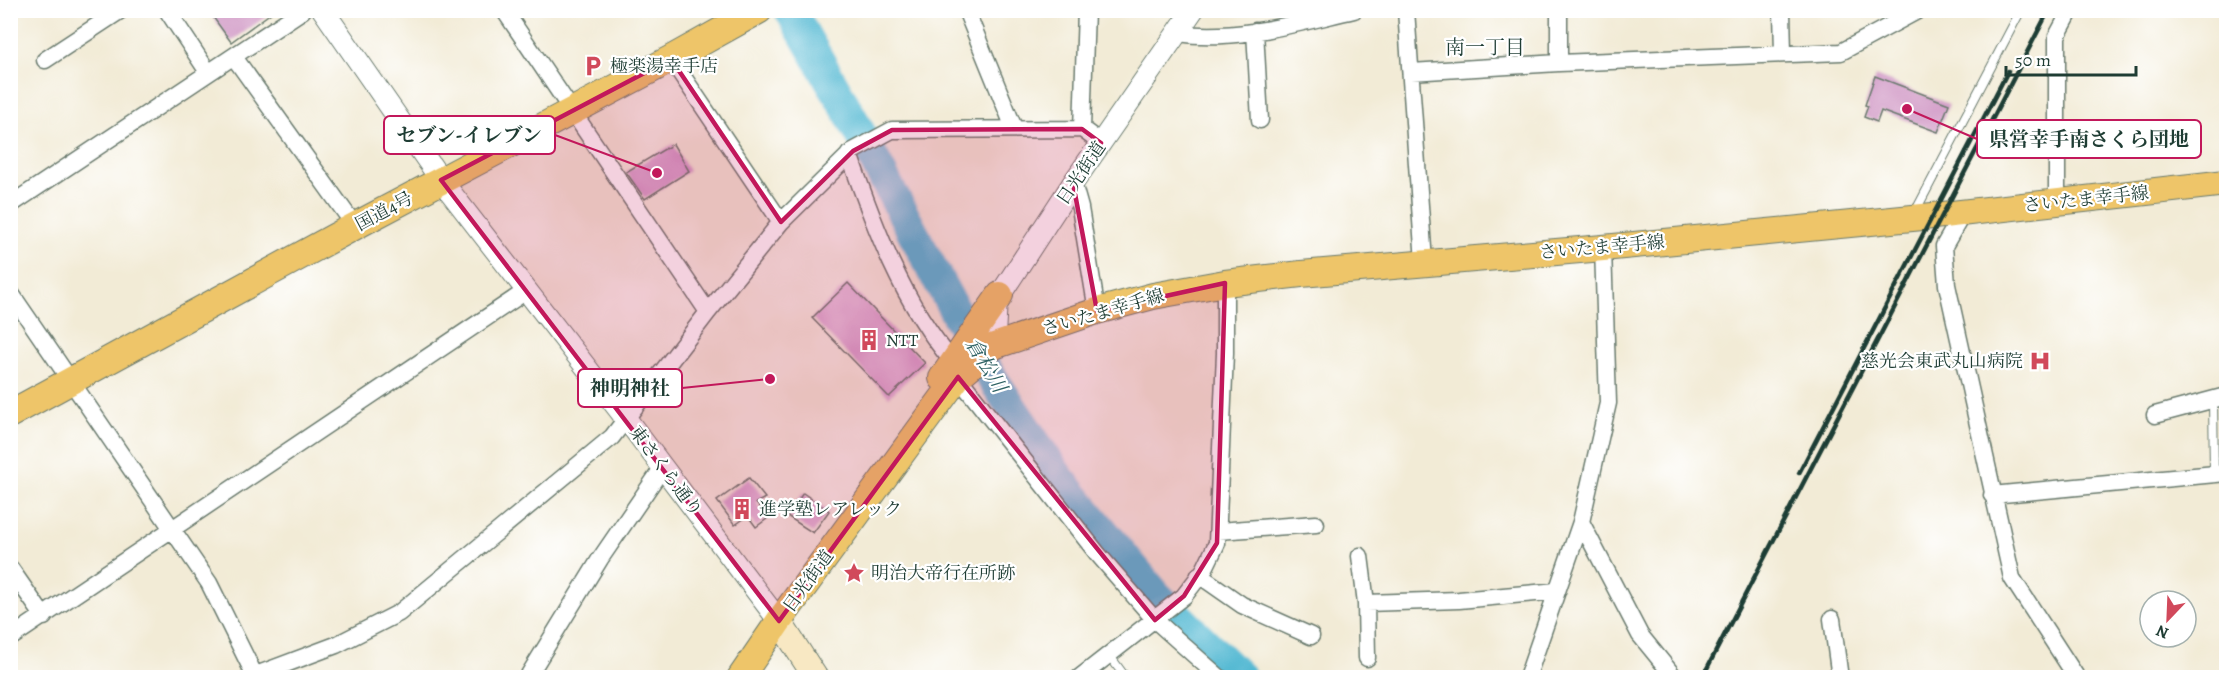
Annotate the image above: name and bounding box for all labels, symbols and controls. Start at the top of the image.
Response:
district label: 南一丁目 [1445,34,1525,61]
scale bar [2006,39,2136,77]
text: 50 m [2015,48,2051,72]
parking icon: 極楽湯幸手店 [581,54,605,78]
place label: 極楽湯幸手店 [610,54,718,78]
callout: セブン-イレブン [384,116,555,154]
callout: 県営幸手南さくら団地 [1977,120,2201,158]
text: セブン-イレブン [396,122,542,149]
text: 県営幸手南さくら団地 [1989,126,2189,153]
street label: 日光街道 [1051,136,1111,210]
street label: さいたま幸手線 [2022,180,2150,218]
street label: 国道4号 [351,186,417,236]
street label: さいたま幸手線 [1538,230,1666,264]
street label: さいたま幸手線 [1039,283,1167,341]
building icon: NTT [857,328,881,352]
place label: NTT [886,328,919,352]
water label: 倉松川 [959,332,1014,399]
place label: 慈光会東武丸山病院 [1861,349,2023,373]
hospital icon: 慈光会東武丸山病院 [2028,349,2052,373]
callout: 神明神社 [578,369,682,407]
text: 神明神社 [590,375,670,402]
street label: 東さくら通り [624,421,708,521]
building icon: 進学塾レアレック [730,497,754,521]
place label: 進学塾レアレック [759,497,902,521]
street label: 日光街道 [777,545,839,617]
place icon: 明治大帝行在所跡 [842,561,866,585]
place label: 明治大帝行在所跡 [871,561,1015,585]
north arrow [2138,589,2198,649]
text: N [2153,619,2172,644]

